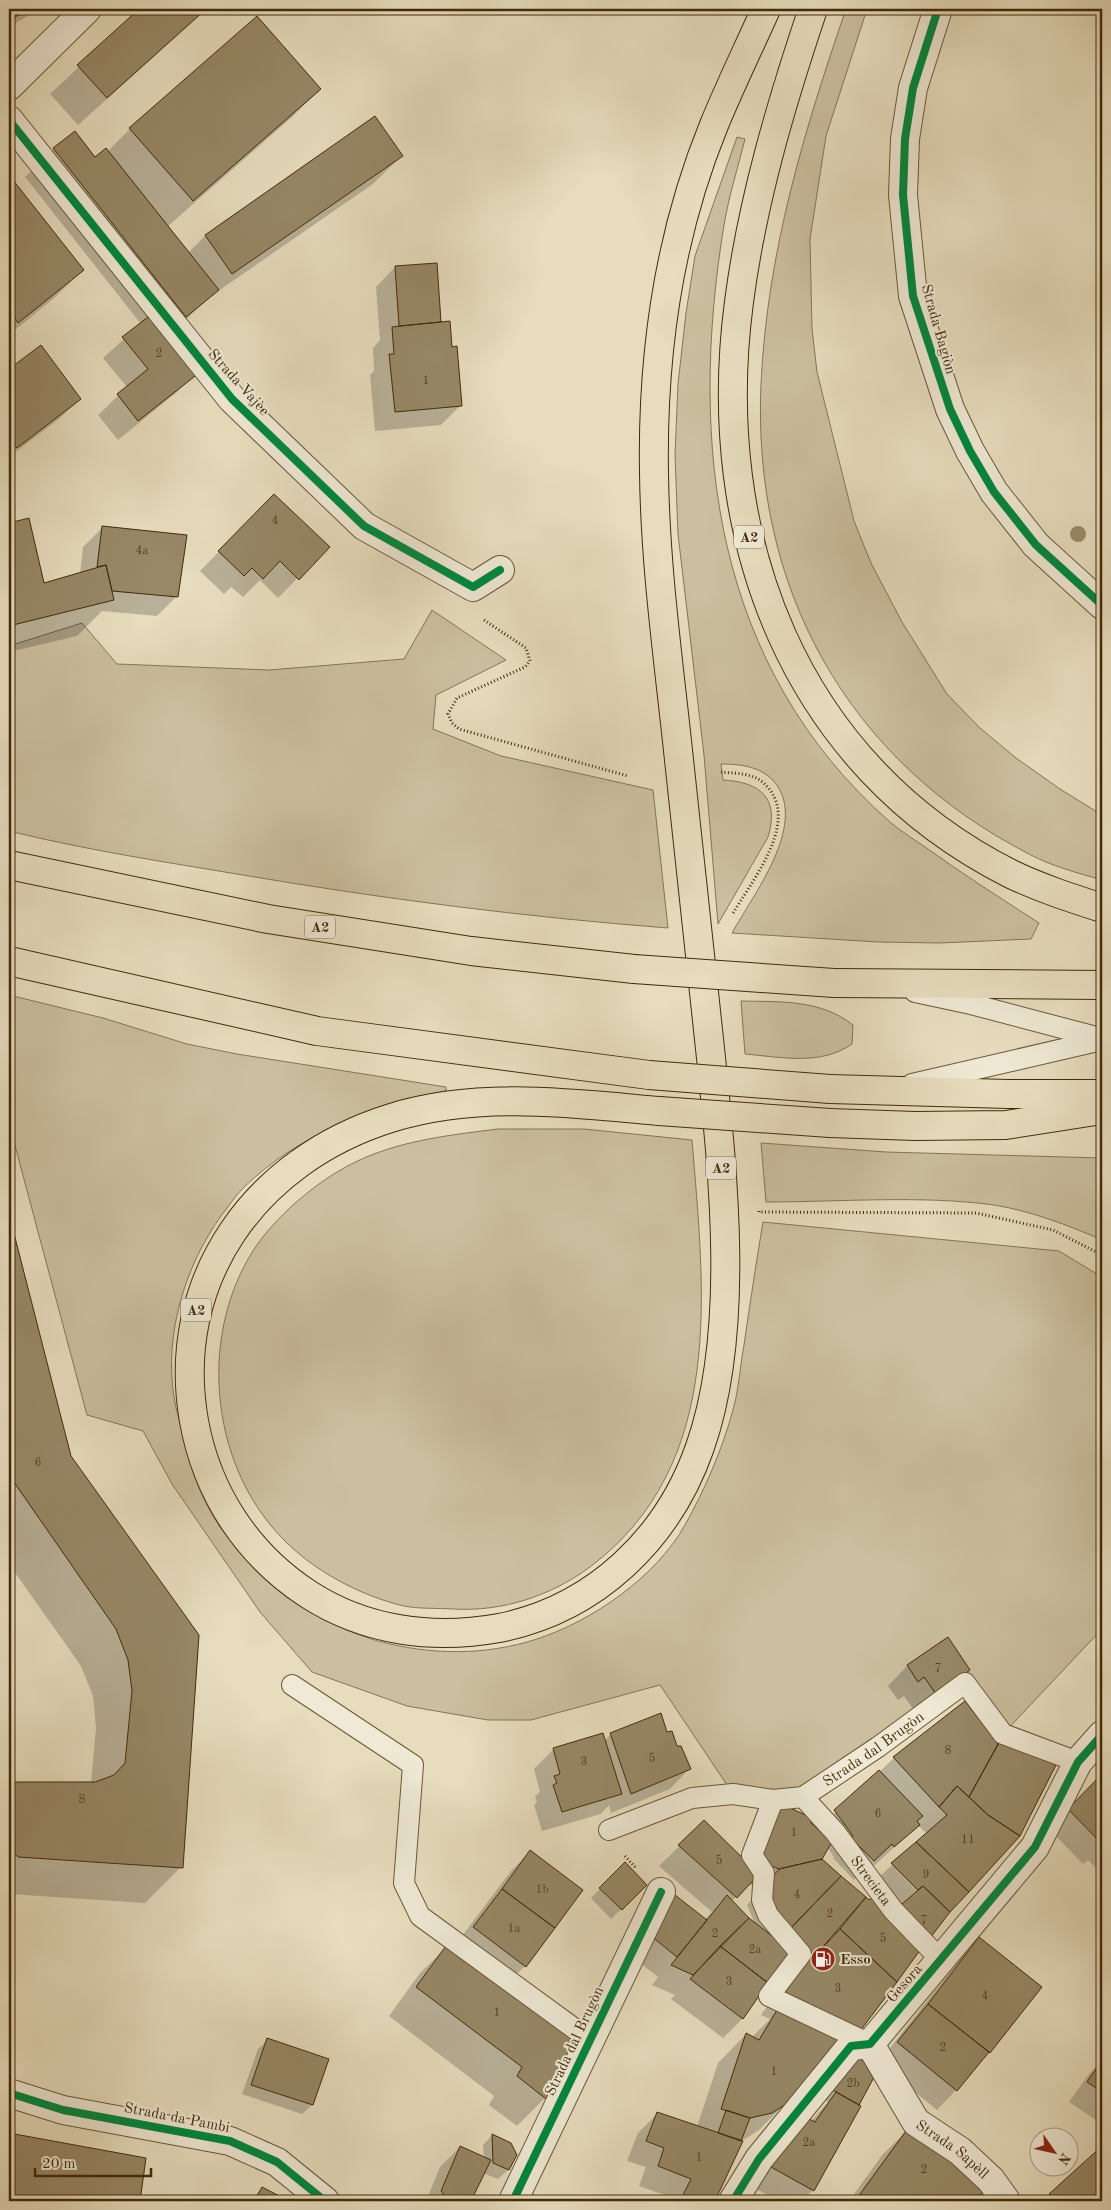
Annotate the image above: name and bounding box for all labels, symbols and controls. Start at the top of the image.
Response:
street label: Strada Bagiòn [918,283,958,376]
street label: Strada Vajèe [204,347,272,419]
house number: 2 [156,348,162,360]
house number: 1 [423,375,429,387]
house number: 4 [272,515,279,527]
road number: A2 [734,526,764,548]
house number: 4a [136,545,149,557]
road number: A2 [305,916,335,939]
road number: A2 [706,1156,736,1180]
road number: A2 [181,1298,211,1322]
house number: 6 [35,1457,42,1469]
house number: 7 [935,1663,941,1675]
street label: Strada dal Brugòn [821,1710,927,1790]
house number: 8 [945,1745,952,1757]
house number: 5 [649,1752,656,1765]
house number: 3 [581,1756,587,1768]
house number: 8 [79,1794,86,1806]
house number: 6 [875,1808,882,1820]
house number: 1 [791,1827,797,1839]
house number: 11 [961,1834,975,1846]
house number: 5 [716,1854,723,1867]
street label: Strecieta [847,1854,894,1910]
house number: 9 [923,1869,929,1881]
house number: 1b [535,1884,549,1896]
house number: 4 [794,1889,801,1901]
house number: 2 [827,1908,833,1920]
house number: 7 [921,1915,927,1927]
house number: 1a [508,1923,521,1935]
house number: 2 [712,1928,718,1940]
house number: 5 [880,1932,887,1945]
house number: 2a [749,1944,762,1956]
fuel station icon: Esso [810,1946,836,1972]
place label: Esso [840,1953,871,1968]
street label: Gesora [885,1962,926,2006]
house number: 3 [726,1976,732,1988]
house number: 3 [835,1983,841,1995]
street label: Strada dal Brugòn [543,1984,607,2099]
house number: 4 [982,1990,989,2002]
house number: 1 [494,2007,500,2019]
house number: 2 [940,2042,946,2054]
house number: 1 [771,2066,777,2078]
house number: 2b [846,2078,860,2090]
street label: Strada da Pambi [122,2101,231,2136]
street label: Strada Sapèll [913,2118,991,2182]
north arrow [1028,2128,1078,2178]
house number: 2a [803,2137,816,2149]
scale bar [35,2145,151,2177]
text: N [1055,2150,1073,2167]
house number: 1 [696,2152,702,2164]
text: 20 m [42,2157,76,2172]
house number: 2 [921,2164,927,2176]

